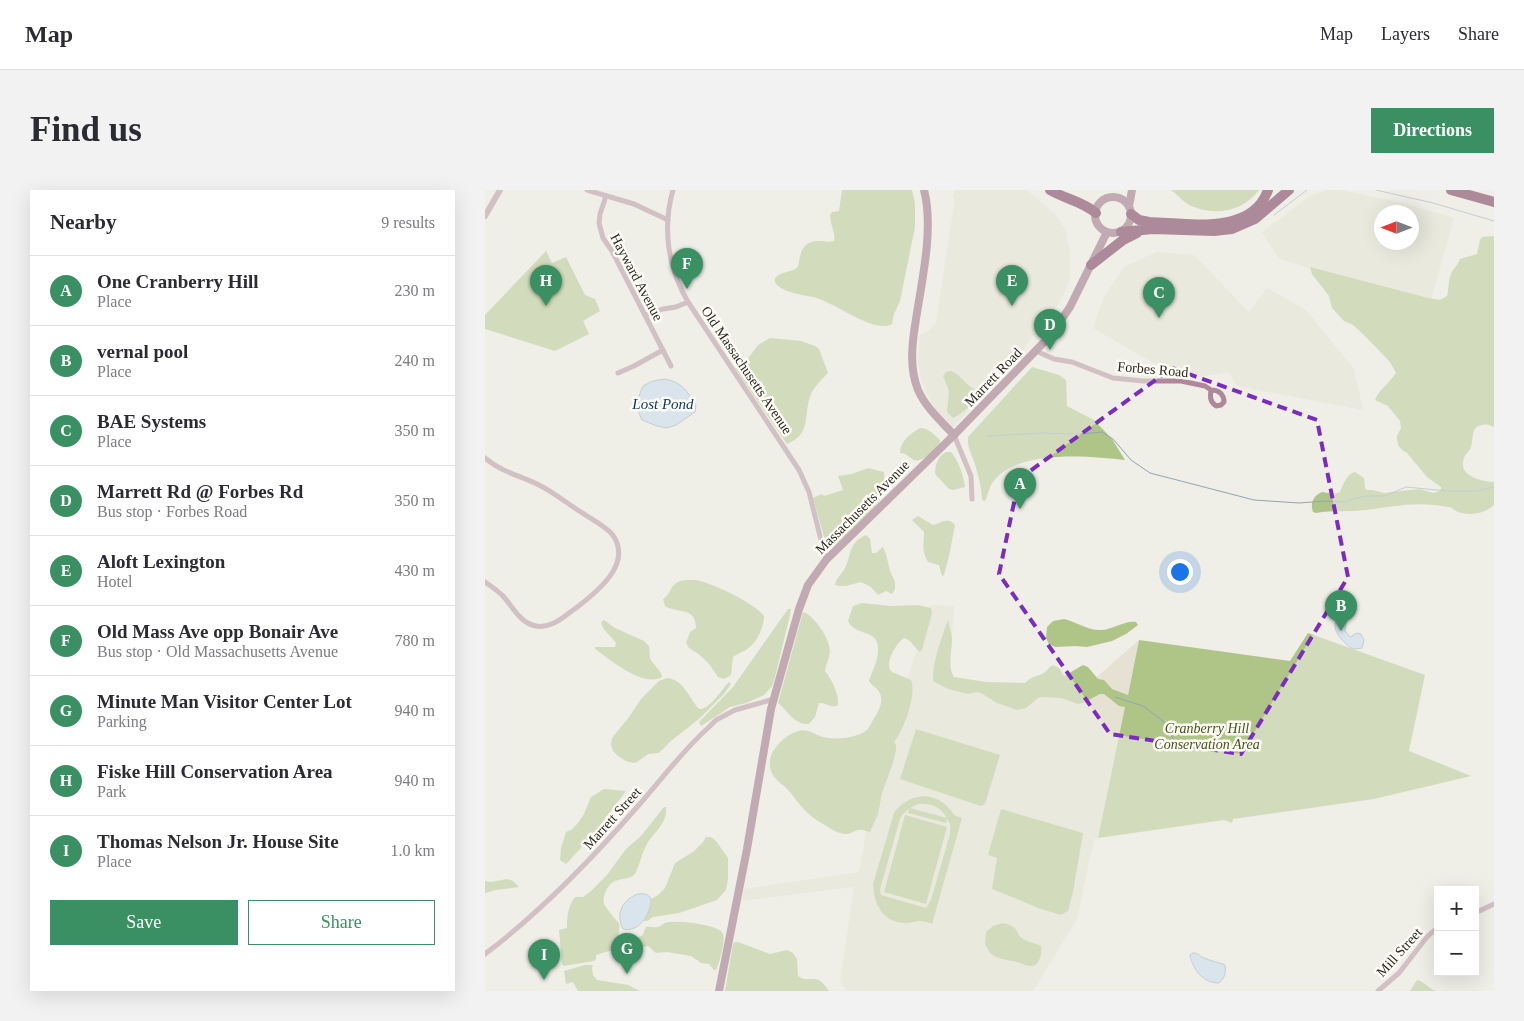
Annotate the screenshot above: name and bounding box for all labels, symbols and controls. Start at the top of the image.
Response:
text: Map [25,21,73,47]
text: Map [1320,24,1353,44]
text: Layers [1381,24,1430,44]
text: Share [1458,24,1499,44]
button: Directions [1371,108,1494,153]
text: Find us [30,110,142,149]
north arrow [1374,205,1419,250]
text: Nearby [50,210,117,234]
text: 9 results [381,214,435,231]
street label: Hayward Avenue [607,231,666,323]
pin: F [671,248,703,289]
pin: H [530,265,562,306]
pin: E [996,265,1028,306]
text: One Cranberry Hill [97,271,258,292]
pin: C [1143,277,1175,318]
text: A [60,282,72,299]
text: 230 m [395,282,435,299]
text: Place [97,293,132,310]
street label: Old Massachusetts Avenue [698,304,795,437]
pin: D [1034,309,1066,350]
text: vernal pool [97,341,188,362]
street label: Marrett Road [962,345,1025,410]
text: B [61,352,71,369]
text: 240 m [395,352,435,369]
street label: Forbes Road [1117,359,1189,380]
text: Place [97,363,132,380]
water label: Lost Pond [631,396,694,412]
text: BAE Systems [97,411,206,432]
text: C [60,422,72,439]
text: 350 m [395,422,435,439]
text: Place [97,433,132,450]
street label: Massachusetts Avenue [812,457,912,557]
pin: A [1004,468,1036,509]
text: Marrett Rd @ Forbes Rd [97,481,303,502]
text: D [60,492,72,509]
text: 350 m [395,492,435,509]
text: Bus stop · Forbes Road [97,503,247,520]
text: Aloft Lexington [97,551,225,572]
your location [1167,559,1193,585]
text: E [61,562,71,579]
text: 430 m [395,562,435,579]
text: Hotel [97,573,133,590]
pin: B [1325,590,1357,631]
text: Old Mass Ave opp Bonair Ave [97,621,338,642]
text: F [61,632,71,649]
text: 780 m [395,632,435,649]
text: Bus stop · Old Massachusetts Avenue [97,643,338,660]
text: Minute Man Visitor Center Lot [97,691,352,712]
text: G [60,702,72,719]
text: 940 m [395,702,435,719]
text: Parking [97,713,147,730]
park label: Cranberry Hill Conservation Area [1154,721,1260,752]
text: Fiske Hill Conservation Area [97,761,333,782]
text: H [60,772,72,789]
text: 940 m [395,772,435,789]
text: Park [97,783,126,800]
street label: Marrett Street [581,784,644,852]
text: Thomas Nelson Jr. House Site [97,831,339,852]
text: I [63,842,69,859]
text: 1.0 km [391,842,435,859]
text: Place [97,853,132,870]
map controls [1434,886,1479,976]
button: + [1434,886,1479,931]
button: Save [50,900,238,945]
button: Share [248,900,435,945]
street label: Mill Street [1374,925,1425,980]
button: − [1434,931,1479,976]
pin: G [611,933,643,974]
pin: I [528,939,560,980]

